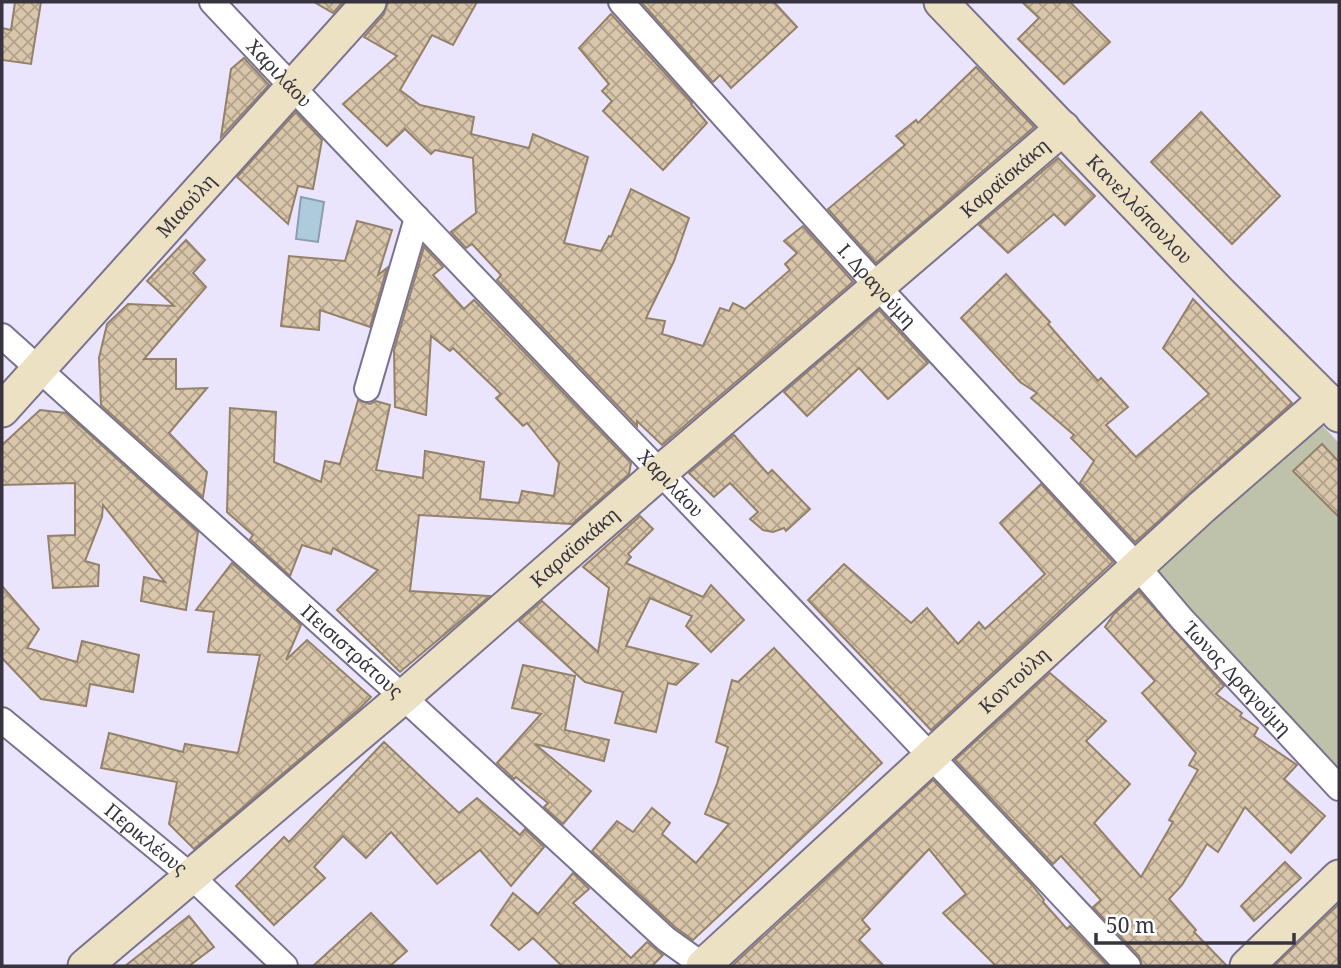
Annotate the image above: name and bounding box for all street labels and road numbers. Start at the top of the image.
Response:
street label: Χαριλάου [241,34,318,113]
street label: Καραϊσκάκη [954,133,1055,223]
street label: Κανελλόπουλου [1081,149,1198,270]
street label: Μιαούλη [150,168,221,243]
street label: Ι. Δραγούμη [832,238,922,333]
street label: Χαριλάου [632,444,709,523]
street label: Καραϊσκάκη [524,501,624,593]
street label: Πεισιστράτους [296,598,409,704]
street label: Ίωνος Δραγούμη [1177,615,1297,741]
street label: Κοντούλη [973,641,1054,719]
street label: Περικλέους [99,797,193,881]

